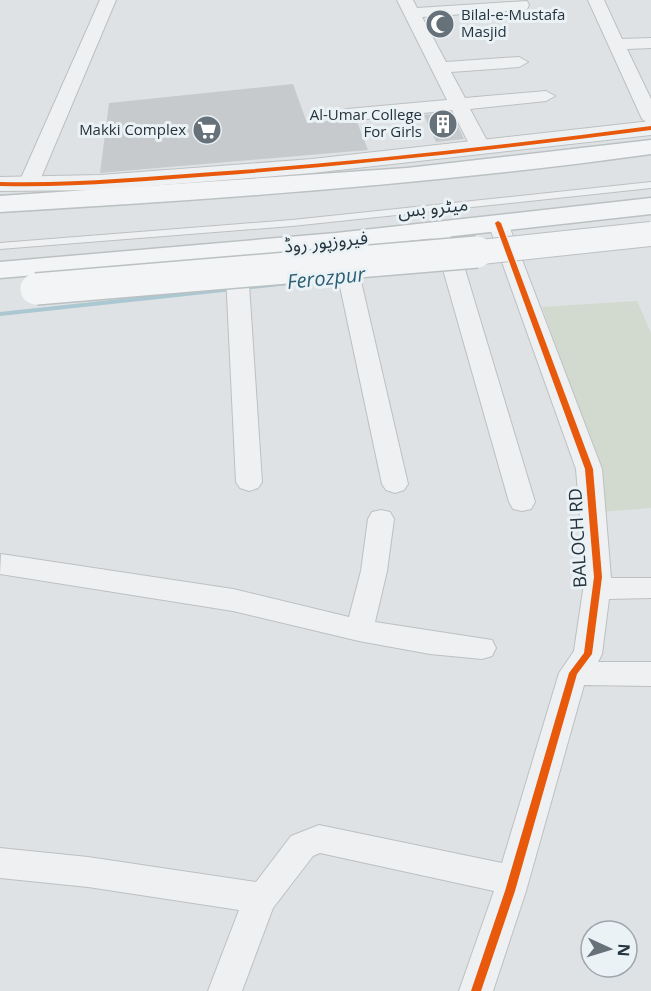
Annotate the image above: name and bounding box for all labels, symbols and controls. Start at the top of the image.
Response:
place label: Bilal-e-Mustafa Masjid [461,4,565,41]
mosque icon: Bilal-e-Mustafa Masjid [424,8,456,40]
place label: Al-Umar College For Girls [310,104,422,141]
building icon: Al-Umar College For Girls [427,108,459,140]
supermarket icon: Makki Complex [191,114,223,146]
place label: Makki Complex [79,119,186,139]
street label: میٹرو بس [397,191,469,223]
street label: فیروزپور روڈ [283,225,369,257]
water label: Ferozpur [285,260,367,295]
street label: BALOCH RD [562,488,592,589]
north arrow [579,919,639,979]
text: N [613,943,635,957]

